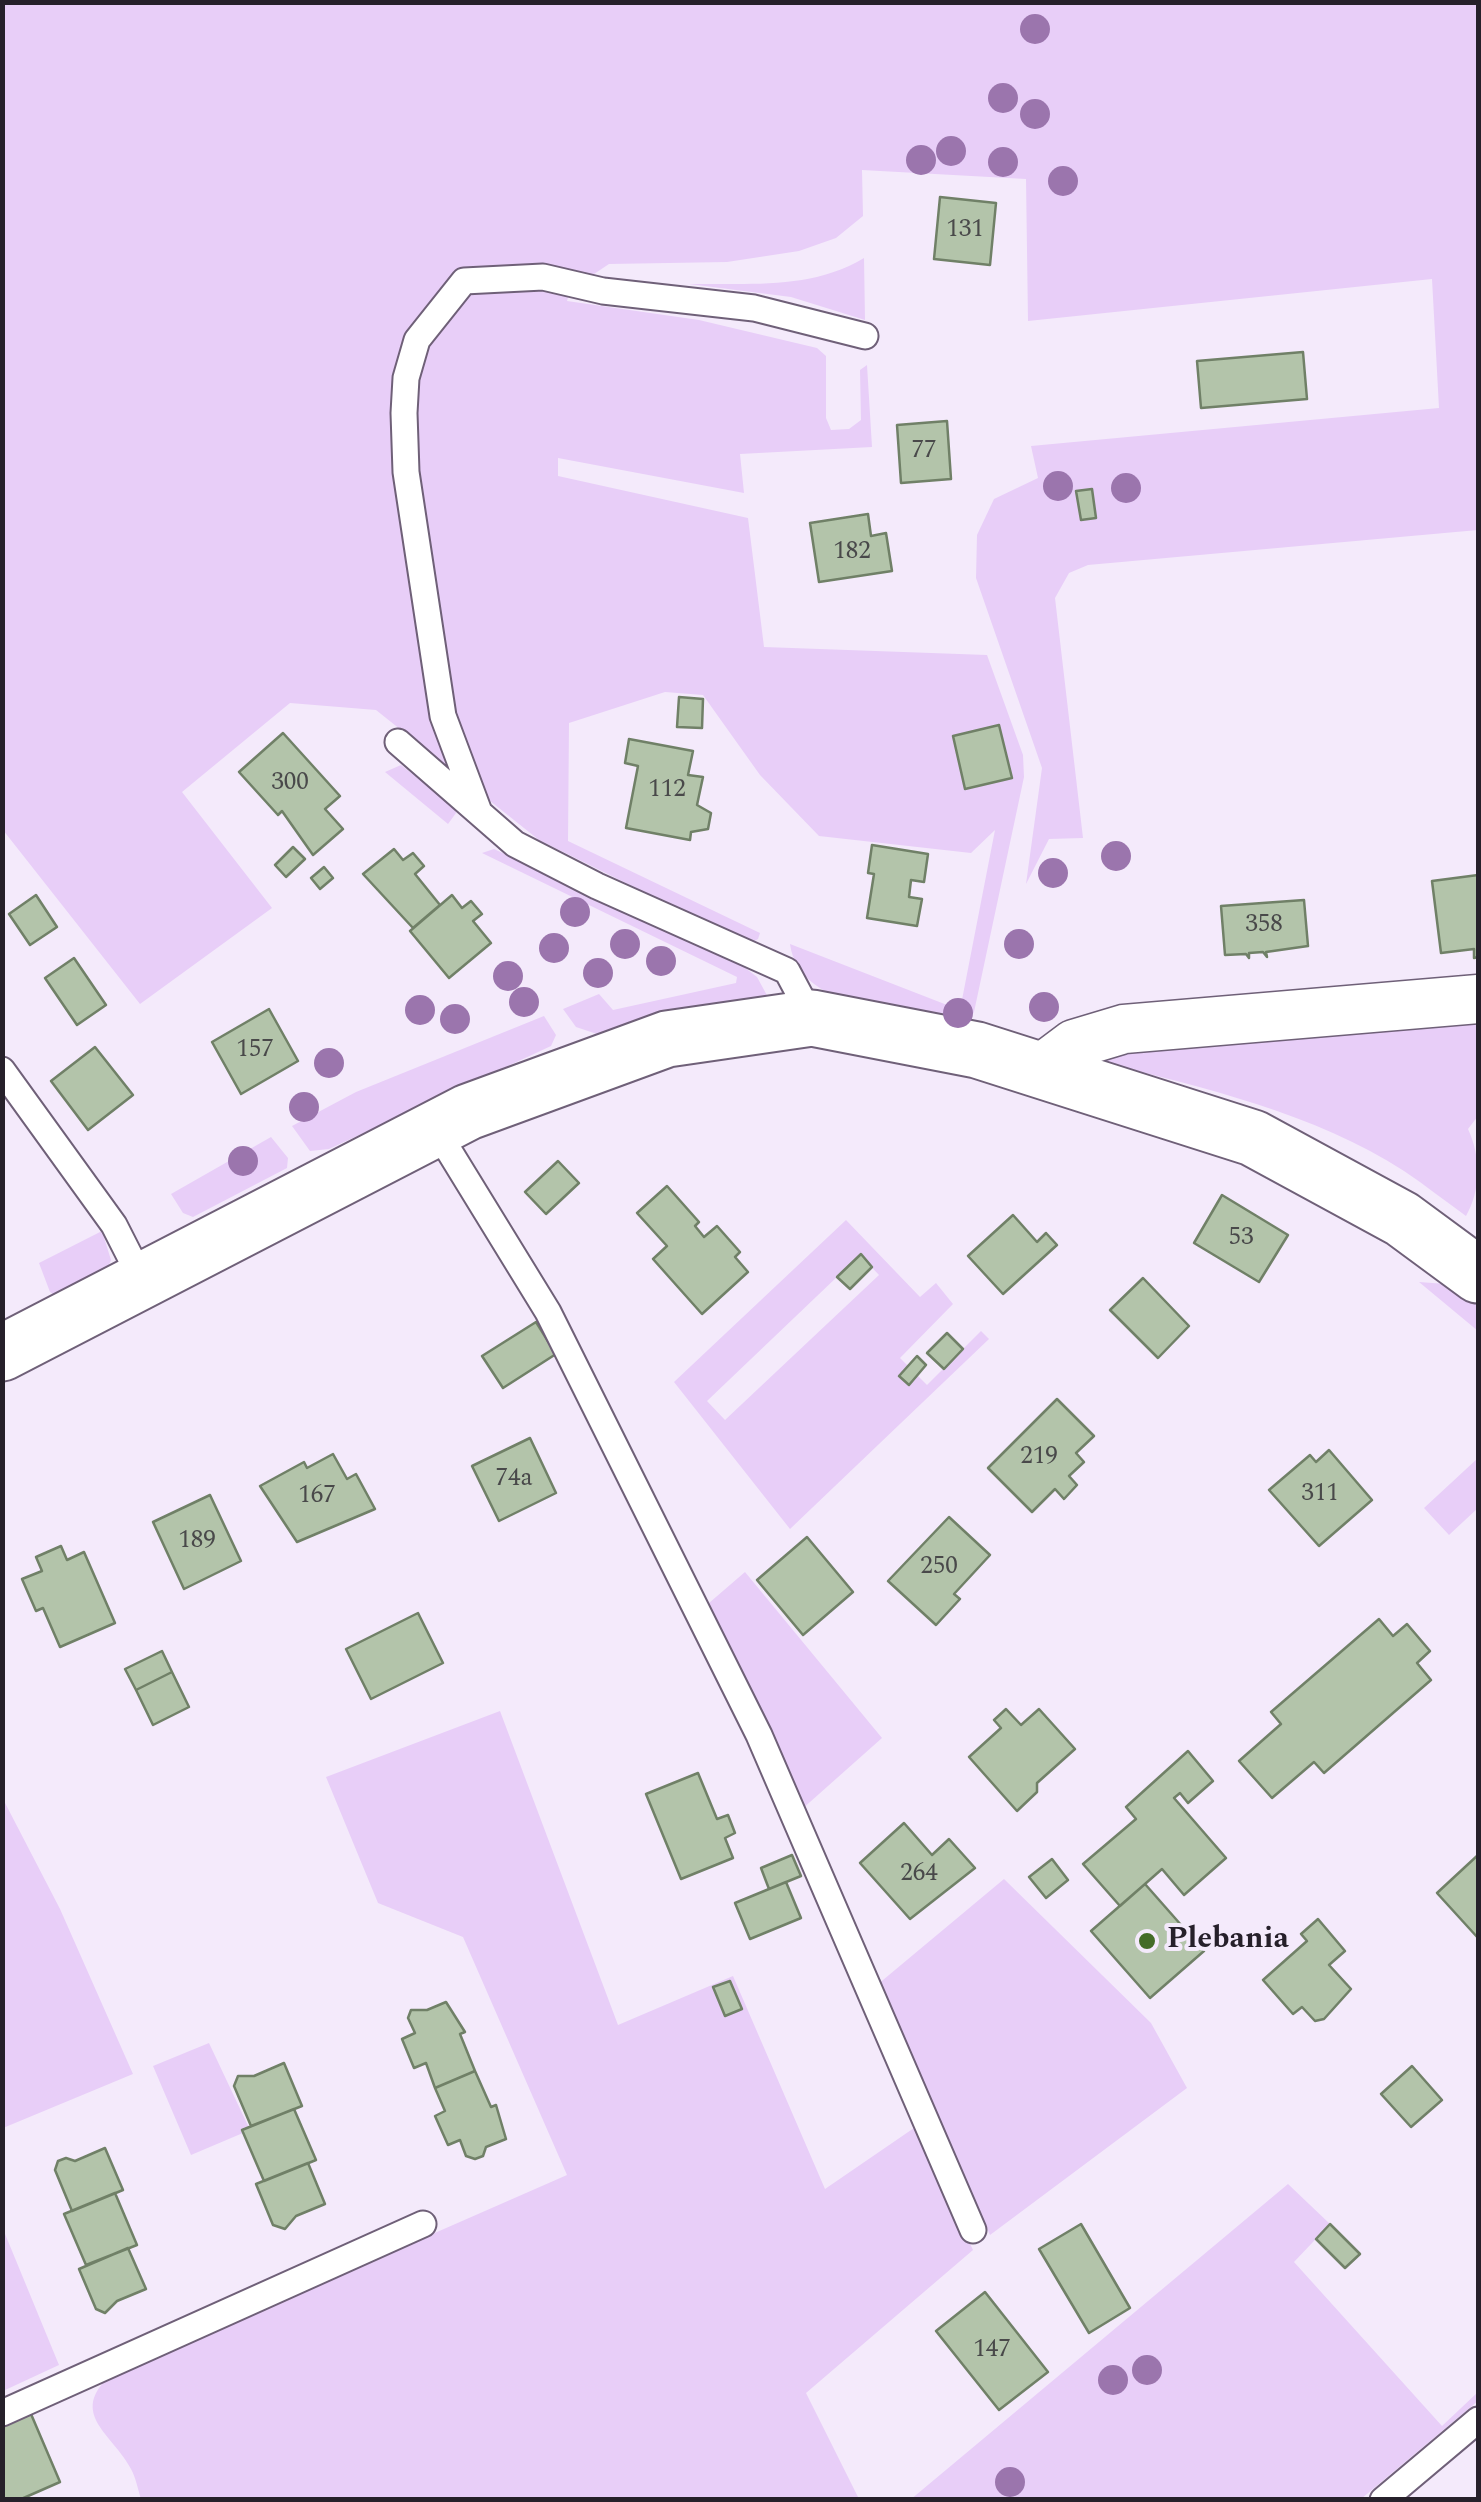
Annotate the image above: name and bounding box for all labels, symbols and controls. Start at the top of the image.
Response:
house number: 131 [946,216,984,246]
house number: 77 [912,437,936,467]
house number: 182 [833,538,871,568]
house number: 300 [271,769,309,799]
house number: 112 [648,776,686,806]
house number: 358 [1245,911,1283,941]
house number: 157 [236,1036,274,1066]
house number: 53 [1229,1224,1253,1254]
house number: 219 [1020,1443,1058,1473]
house number: 74a [495,1465,533,1495]
house number: 311 [1301,1480,1339,1510]
house number: 167 [298,1482,336,1512]
house number: 189 [178,1527,216,1557]
house number: 250 [920,1553,958,1583]
house number: 264 [900,1860,938,1890]
place label: Plebania [1167,1923,1289,1959]
marker: Plebania [1136,1930,1158,1952]
house number: 147 [973,2336,1011,2366]

